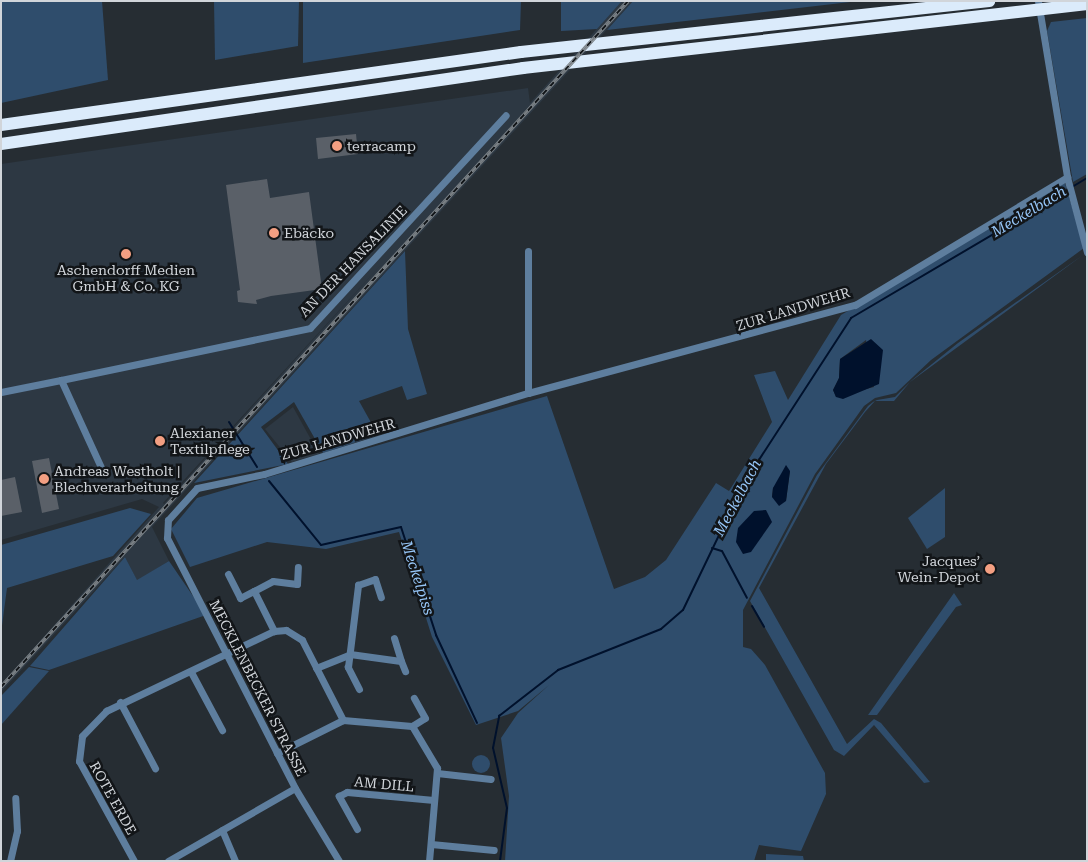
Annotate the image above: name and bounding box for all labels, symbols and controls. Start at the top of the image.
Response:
place label: terracamp [347,138,416,154]
marker: terracamp [331,140,343,152]
water label: Meckelbach [988,183,1070,241]
street label: AN DER HANSALINIE [296,202,410,320]
place label: Ebäcko [284,225,334,241]
marker: Ebäcko [268,227,280,239]
marker: Aschendorff Medien GmbH & Co. KG [120,248,132,260]
place label: Aschendorff Medien GmbH & Co. KG [57,262,195,294]
street label: ZUR LANDWEHR [734,284,852,334]
street label: ZUR LANDWEHR [279,415,397,463]
place label: Alexianer Textilpflege [170,425,250,458]
marker: Alexianer Textilpflege [154,435,166,447]
water label: Meckelbach [710,457,766,539]
place label: Andreas Westholt | Blechverarbeitung [54,463,181,496]
marker: Andreas Westholt | Blechverarbeitung [38,473,50,485]
water label: Meckelpiss [396,538,438,618]
place label: Jacques’ Wein-Depot [897,553,980,586]
marker: Jacques’ Wein-Depot [984,563,996,575]
street label: MECKLENBECKER STRASSE [206,597,310,779]
street label: ROTE ERDE [86,759,140,837]
street label: AM DILL [353,773,415,795]

